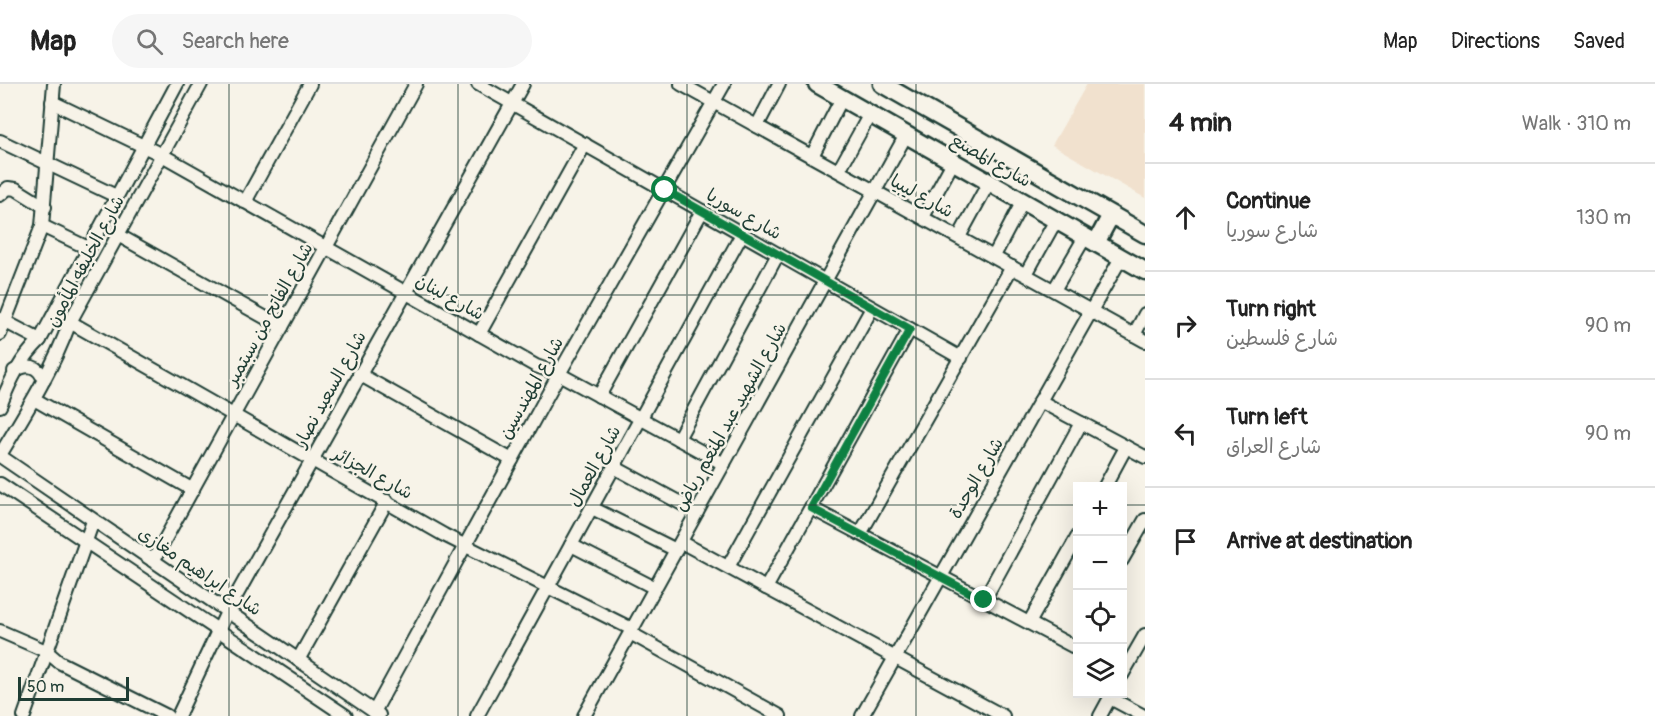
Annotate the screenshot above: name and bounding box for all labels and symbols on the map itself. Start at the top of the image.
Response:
street label: شارع المصنع [946,128,1035,194]
street label: شارع ليبيا [886,170,958,223]
route start [651,176,677,202]
street label: شارع سوريا [702,184,785,245]
street label: شارع الخليفه المأمون [41,192,130,331]
street label: شارع الفاتح من سبتمبر [220,239,318,392]
street label: شارع لبنان [411,269,488,326]
street label: شارع الشهيد عبد المنعم رياض [669,319,794,517]
street label: شارع السعيد نصار [288,327,372,453]
street label: شارع المهندسين [494,333,569,443]
street label: شارع العمال [563,421,626,511]
street label: شارع الوحدة [944,434,1009,523]
street label: شارع الجزائر [327,441,417,505]
street label: شارع ابراهيم مغازى [132,522,266,623]
route end [970,586,996,612]
scale bar [18,674,129,702]

